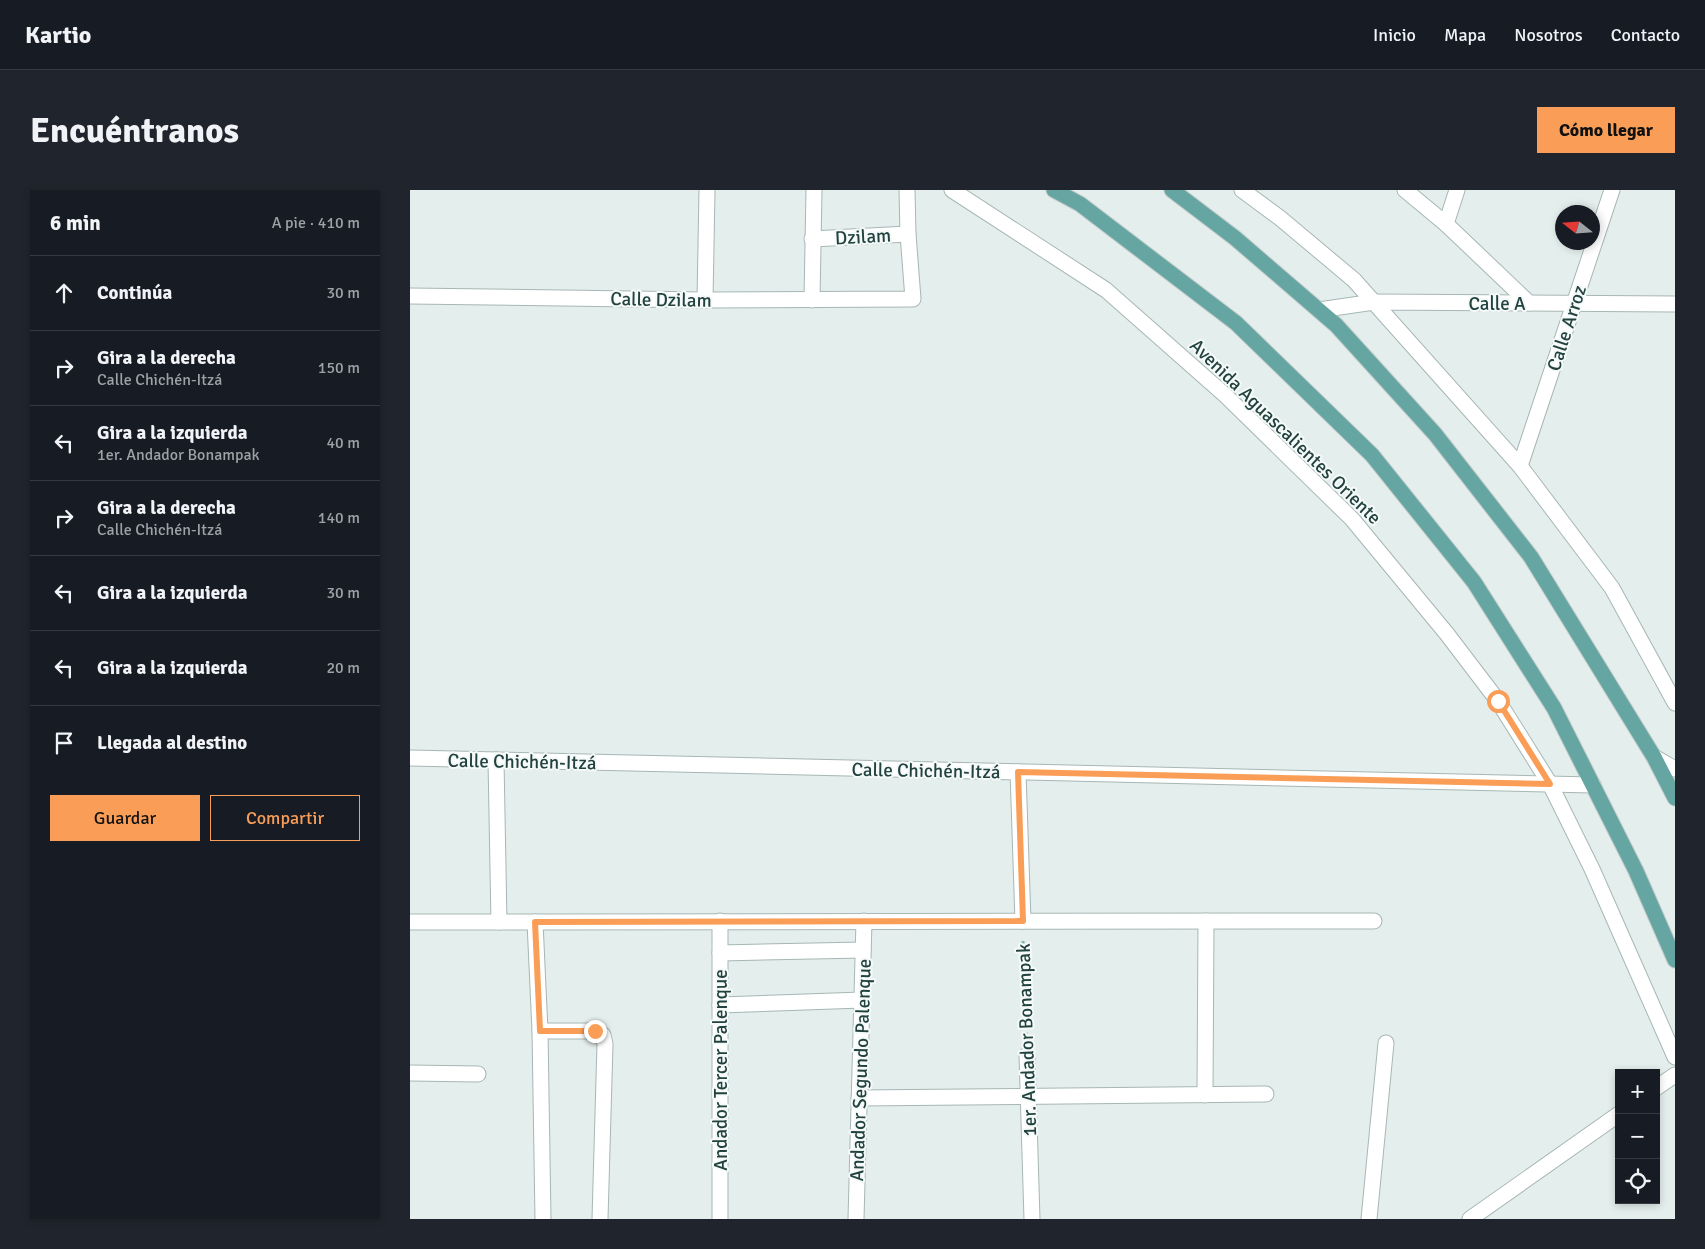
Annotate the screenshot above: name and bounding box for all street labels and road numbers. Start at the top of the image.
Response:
street label: Dzilam [834,224,892,250]
street label: Calle Arroz [1542,282,1592,374]
street label: Calle Dzilam [610,287,712,313]
street label: Calle A [1468,292,1526,316]
street label: Avenida Aguascalientes Oriente [1185,334,1386,530]
street label: Calle Chichén-Itzá [447,749,597,775]
street label: Calle Chichén-Itzá [851,758,1001,784]
street label: 1er. Andador Bonampak [1012,943,1042,1137]
street label: Andador Segundo Palenque [845,958,877,1182]
street label: Andador Tercer Palenque [709,969,733,1171]

